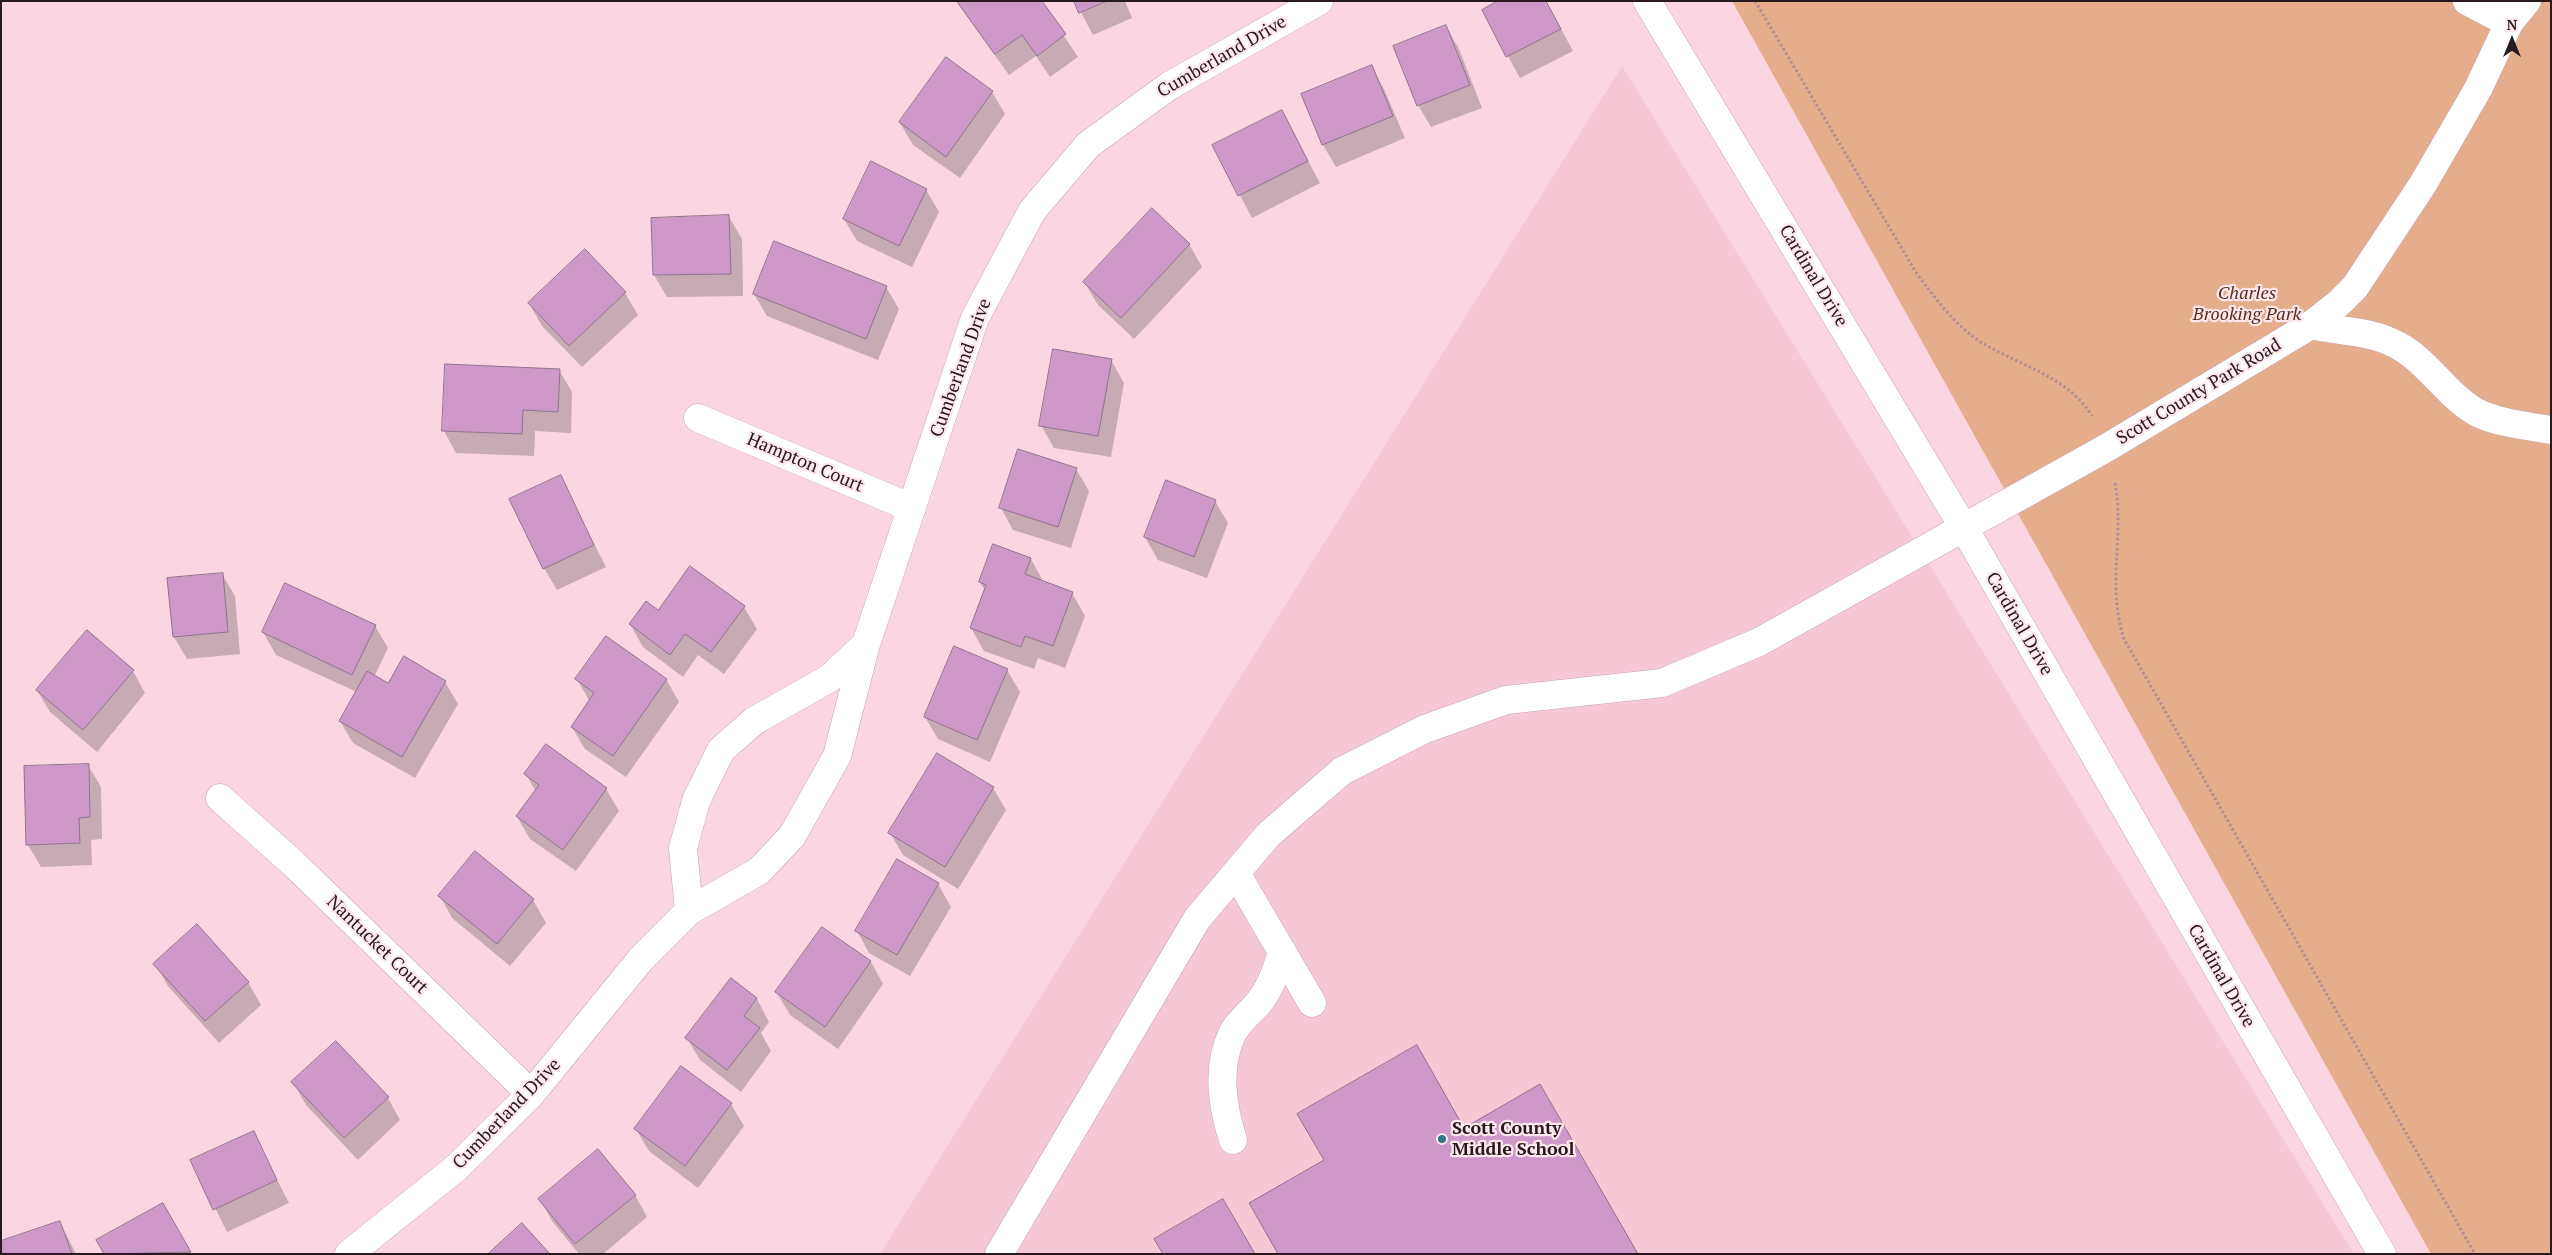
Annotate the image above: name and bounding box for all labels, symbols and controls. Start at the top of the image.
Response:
street label: Cumberland Drive [1153,11,1291,103]
north arrow [2487,15,2537,65]
text: N [2507,15,2517,34]
street label: Cardinal Drive [1774,221,1852,331]
park label: Charles Brooking Park [2193,283,2301,326]
street label: Cumberland Drive [926,296,996,440]
street label: Scott County Park Road [2113,334,2285,450]
street label: Hampton Court [744,429,866,497]
street label: Cardinal Drive [1981,569,2057,679]
street label: Nantucket Court [322,891,432,999]
street label: Cardinal Drive [2183,921,2259,1031]
street label: Cumberland Drive [449,1054,565,1174]
place label: Scott County Middle School [1452,1118,1574,1160]
marker: Scott County Middle School [1436,1133,1448,1145]

